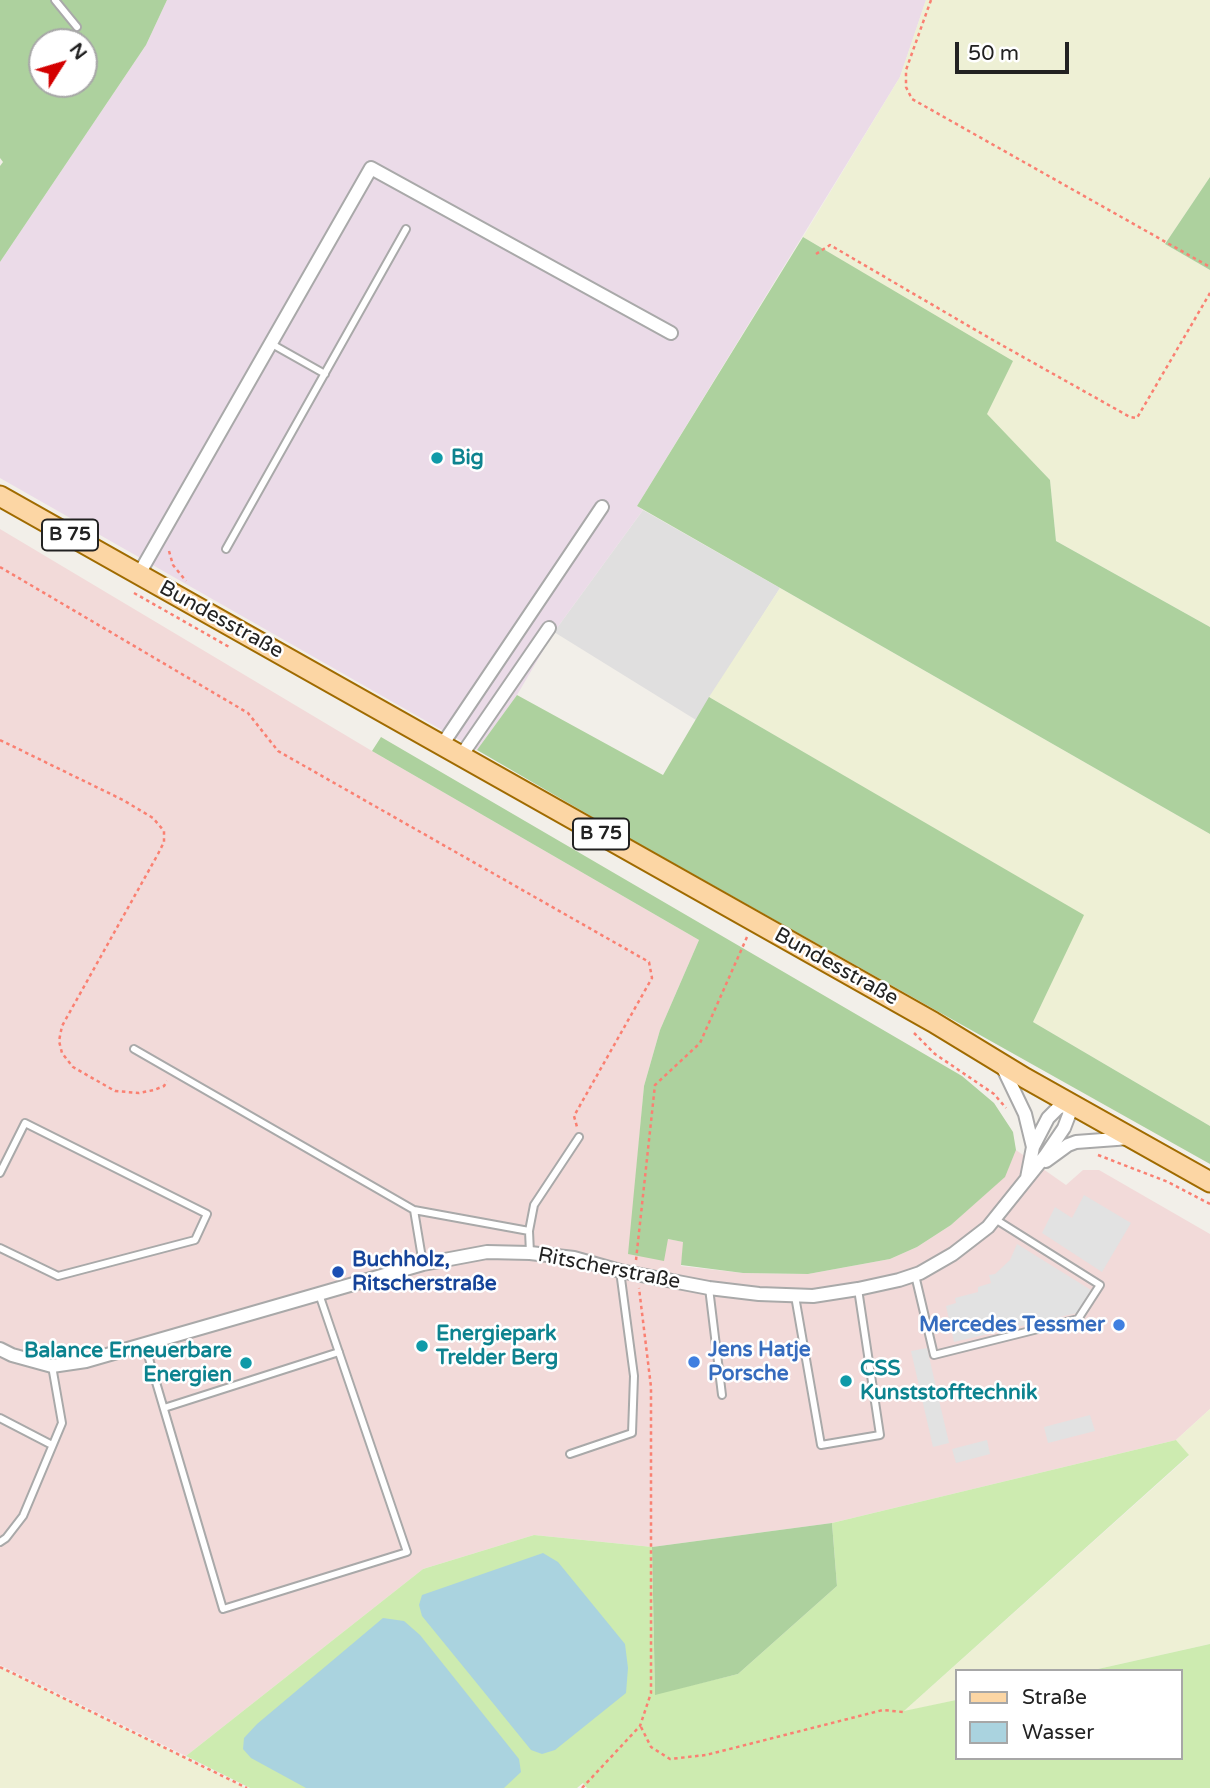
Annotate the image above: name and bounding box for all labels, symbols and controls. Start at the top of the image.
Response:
north arrow [28,28,98,98]
scale bar [958,28,1072,72]
text: N [65,39,92,64]
text: 50 m [968,41,1019,66]
place label: Big [451,445,484,471]
marker: Big [429,450,445,466]
road number: B 75 [42,520,98,550]
street label: Bundesstraße [155,576,287,664]
road number: B 75 [573,818,629,849]
street label: Bundesstraße [770,923,902,1011]
street label: Ritscherstraße [536,1243,682,1295]
place label: Buchholz, Ritscherstraße [352,1247,497,1297]
marker: Buchholz, Ritscherstraße [330,1264,346,1280]
place label: Mercedes Tessmer [919,1312,1105,1338]
marker: Mercedes Tessmer [1111,1317,1127,1333]
place label: Energiepark Trelder Berg [436,1321,558,1371]
place label: Jens Hatje Porsche [708,1337,811,1387]
place label: Balance Erneuerbare Energien [24,1338,232,1388]
marker: Energiepark Trelder Berg [414,1338,430,1354]
marker: Jens Hatje Porsche [686,1354,702,1370]
marker: Balance Erneuerbare Energien [238,1355,254,1371]
place label: CSS Kunststofftechnik [860,1356,1037,1406]
marker: CSS Kunststofftechnik [838,1373,854,1389]
legend [954,1669,1182,1760]
text: Straße [1022,1685,1087,1710]
text: Wasser [1022,1720,1094,1745]

